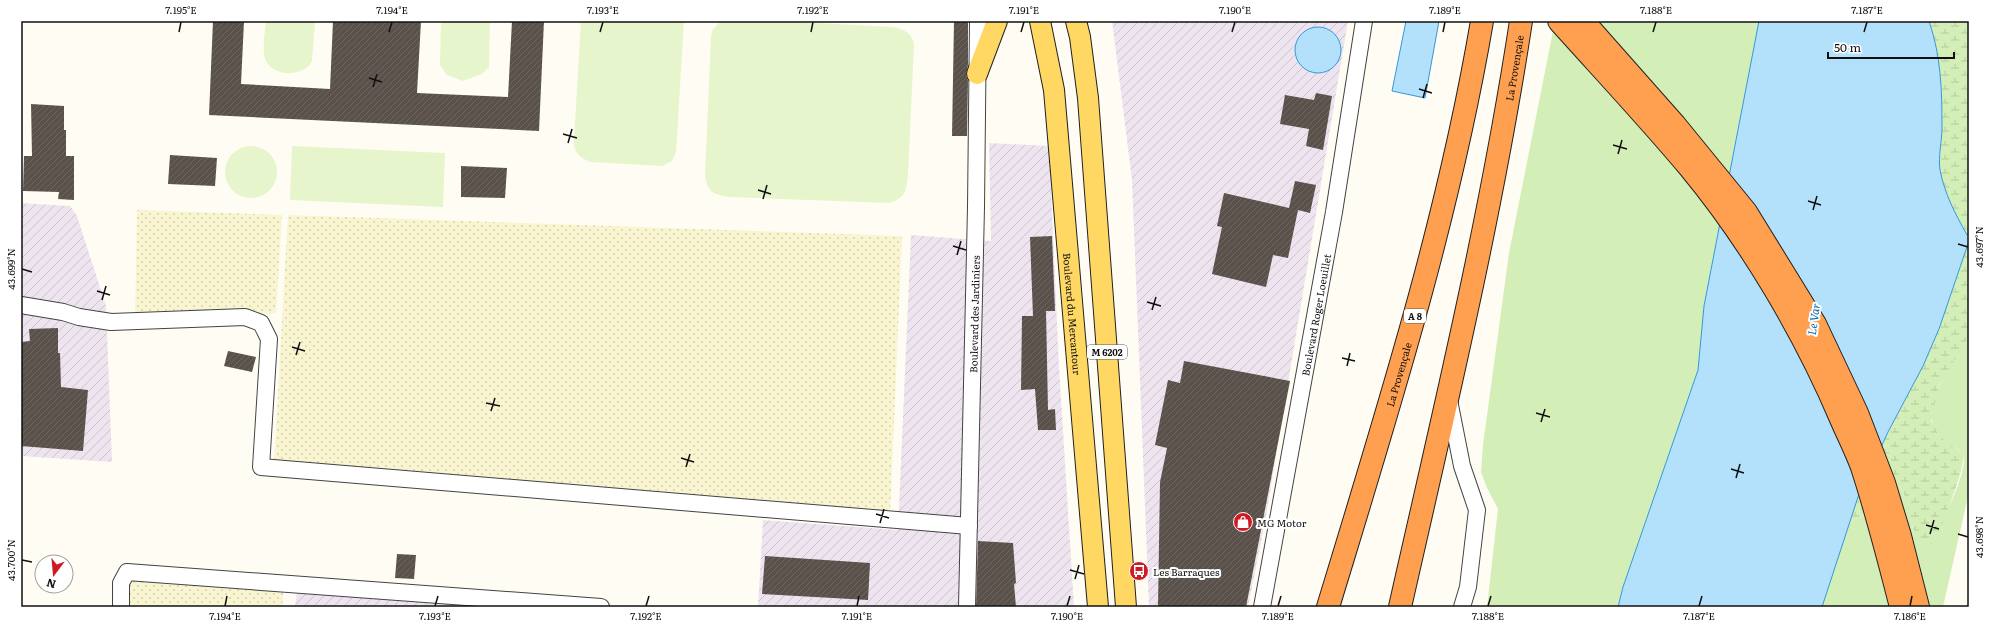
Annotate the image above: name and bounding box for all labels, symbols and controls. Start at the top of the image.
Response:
text: 7.195°E [165,2,197,17]
text: 7.194°E [376,2,408,17]
text: 7.193°E [587,2,619,17]
text: 7.192°E [797,2,829,17]
text: 7.191°E [1009,2,1039,17]
text: 7.190°E [1219,2,1251,17]
text: 7.189°E [1429,2,1461,17]
text: 7.188°E [1640,2,1672,17]
text: 7.187°E [1851,2,1883,17]
street label: La Provençale [1501,34,1526,102]
scale bar [1828,34,1954,60]
text: 50 m [1834,38,1861,56]
text: 43.697°N [1971,226,1986,268]
text: 43.699°N [3,248,18,290]
street label: Boulevard du Mercantour [1060,252,1086,376]
street label: Boulevard Roger Loeuillet [1297,253,1334,377]
street label: Boulevard des Jardiniers [965,255,982,373]
water label: Le Var [1803,302,1823,336]
road number: A 8 [1404,309,1426,323]
street label: La Provençale [1382,340,1414,408]
road number: M 6202 [1087,345,1127,359]
shop icon: MG Motor [1232,511,1254,533]
place label: MG Motor [1257,515,1307,530]
text: 43.698°N [1971,516,1986,558]
text: 43.700°N [3,539,18,581]
north arrow [34,554,74,594]
bus stop icon: Les Barraques [1128,560,1150,582]
place label: Les Barraques [1153,564,1220,579]
text: N [44,576,58,594]
text: 7.194°E [209,608,241,623]
text: 7.193°E [419,608,451,623]
text: 7.192°E [630,608,662,623]
text: 7.191°E [842,608,872,623]
text: 7.190°E [1051,608,1083,623]
text: 7.189°E [1262,608,1294,623]
text: 7.188°E [1472,608,1504,623]
text: 7.187°E [1683,608,1715,623]
text: 7.186°E [1894,608,1926,623]

